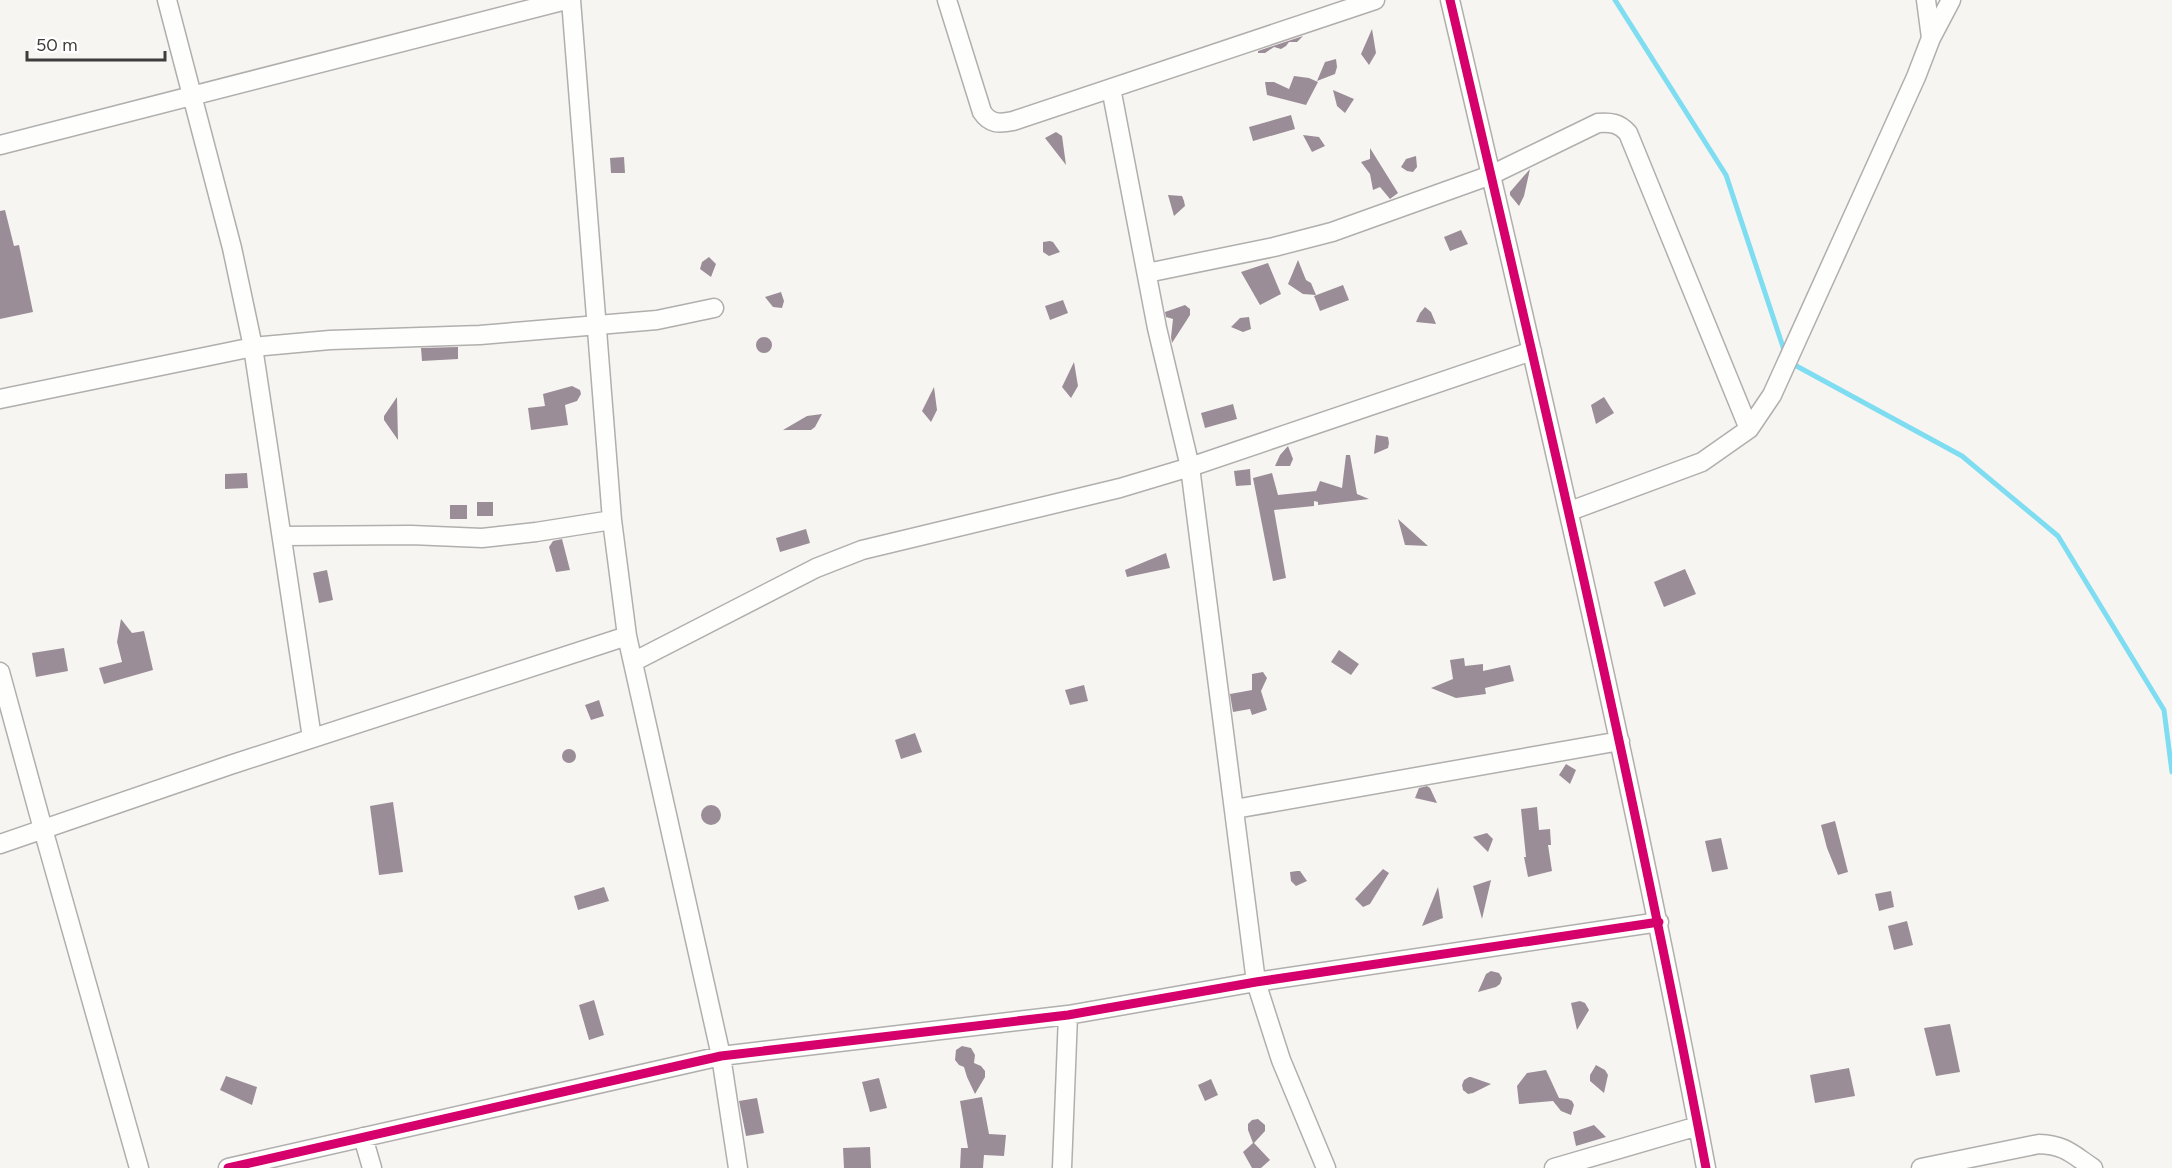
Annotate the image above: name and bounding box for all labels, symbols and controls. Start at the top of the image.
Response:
scale bar [27,24,165,62]
text: 50 m [36,34,78,56]

